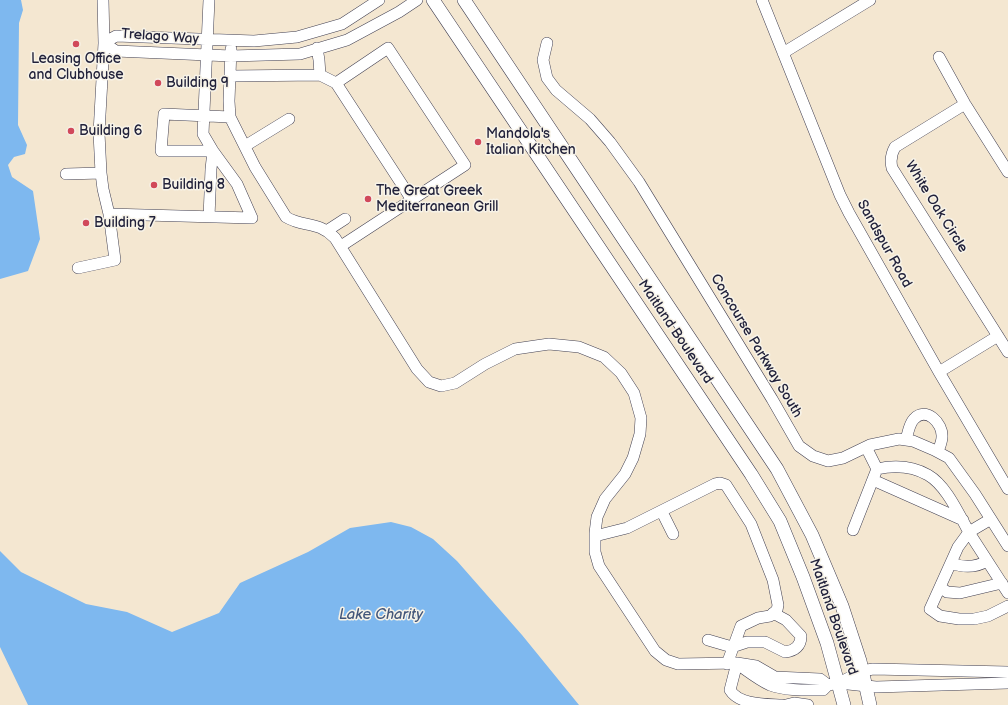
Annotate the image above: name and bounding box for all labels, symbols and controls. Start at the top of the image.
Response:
street label: Trelago Way [121,26,199,48]
marker: Leasing Office and Clubhouse [71,39,81,49]
place label: Leasing Office and Clubhouse [29,51,123,84]
place label: Building 9 [166,75,229,91]
marker: Building 9 [153,78,163,88]
place label: Building 6 [79,123,142,139]
marker: Building 6 [66,126,76,136]
place label: Mandola's Italian Kitchen [486,126,576,158]
marker: Mandola's Italian Kitchen [473,137,483,147]
street label: White Oak Circle [901,158,971,256]
place label: Building 8 [162,177,225,193]
marker: Building 8 [149,180,159,190]
place label: The Great Greek Mediterranean Grill [376,183,498,216]
marker: The Great Greek Mediterranean Grill [363,194,373,204]
street label: Sandspur Road [853,197,915,291]
place label: Building 7 [94,215,156,231]
marker: Building 7 [81,218,91,228]
street label: Concourse Parkway South [706,271,806,421]
street label: Maitland Boulevard [634,277,716,387]
street label: Maitland Boulevard [805,557,861,677]
water label: Lake Charity [339,606,423,624]

